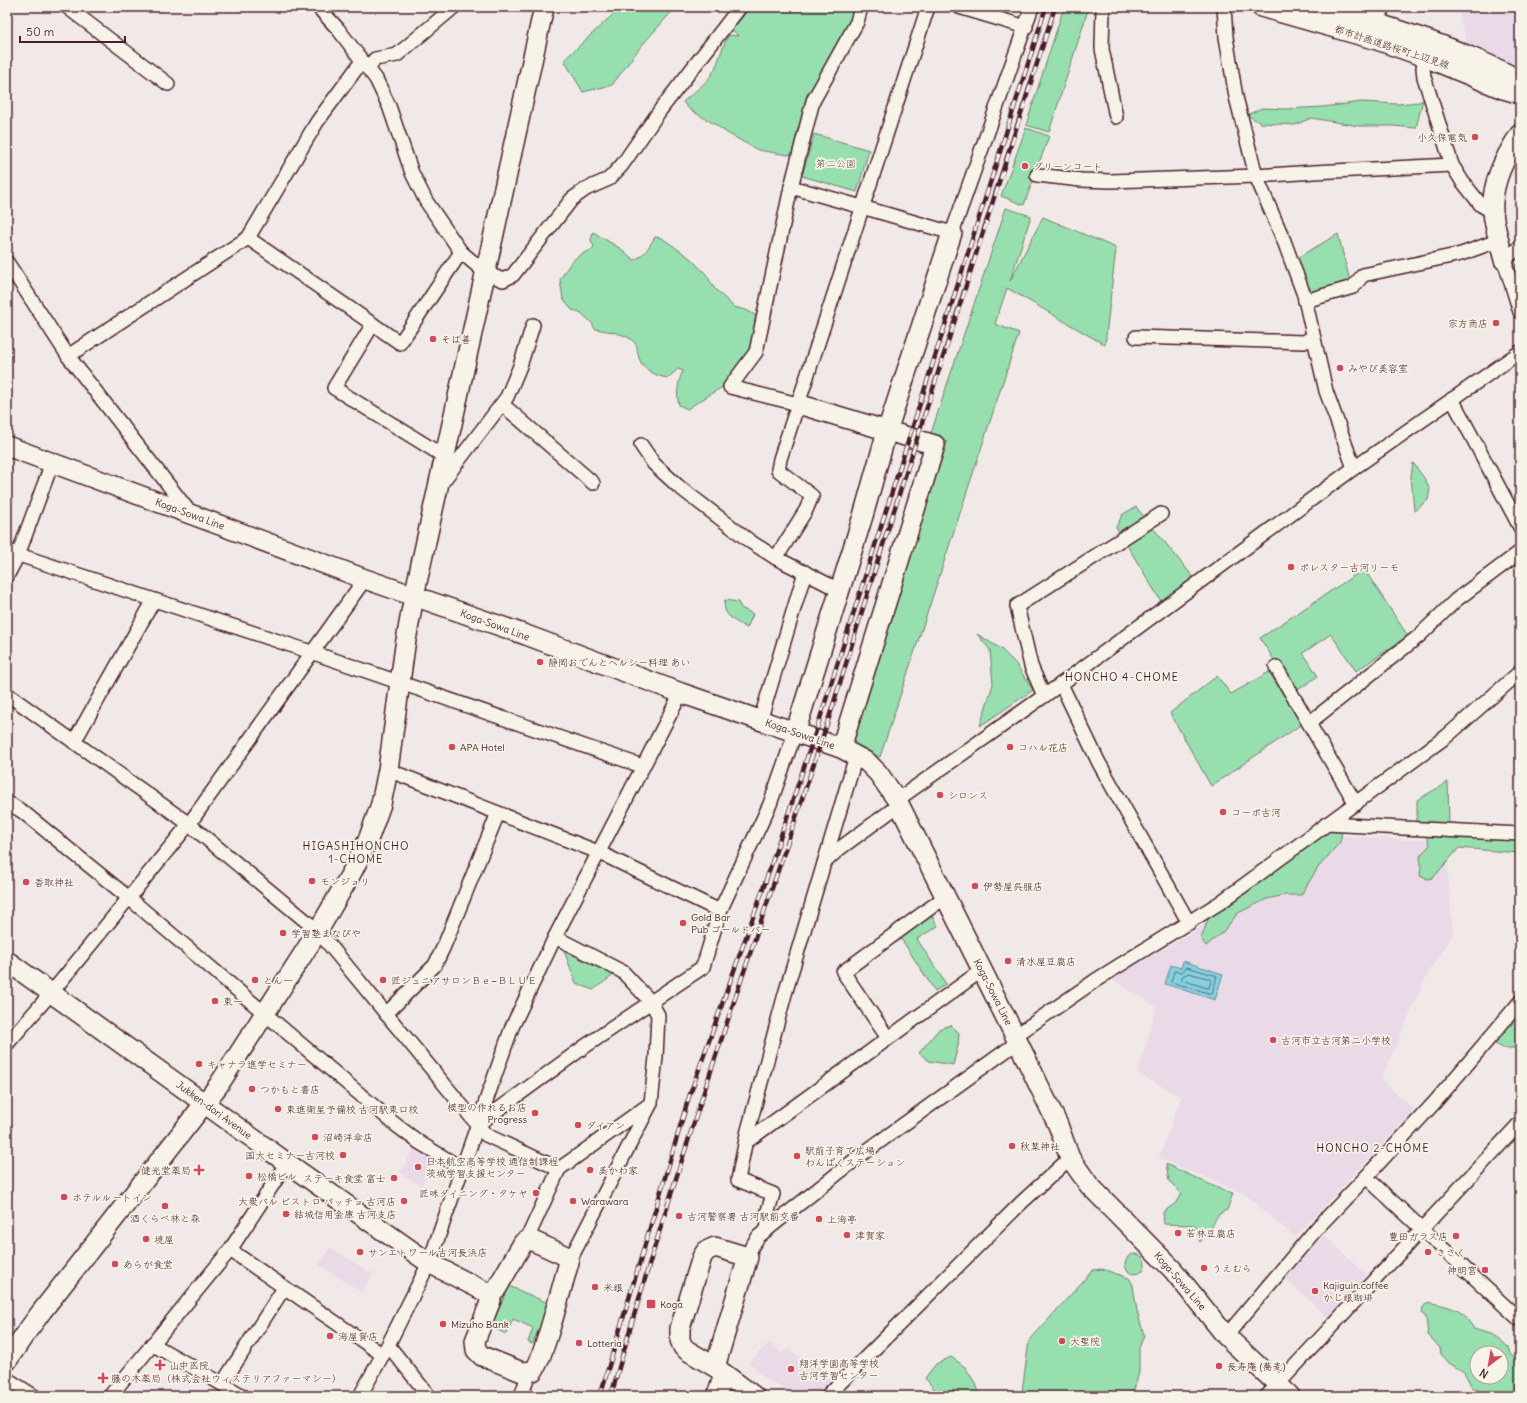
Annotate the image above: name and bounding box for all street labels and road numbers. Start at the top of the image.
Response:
street label: 都市計画道路桜町上辺見線 [1333,22,1451,72]
street label: Koga-Sowa Line [154,495,226,533]
street label: Koga-Sowa Line [459,606,531,644]
street label: Koga-Sowa Line [763,716,837,752]
street label: Koga-Sowa Line [971,957,1015,1027]
street label: Jukken-dori Avenue [174,1078,254,1142]
street label: Koga-Sowa Line [1151,1249,1209,1313]

